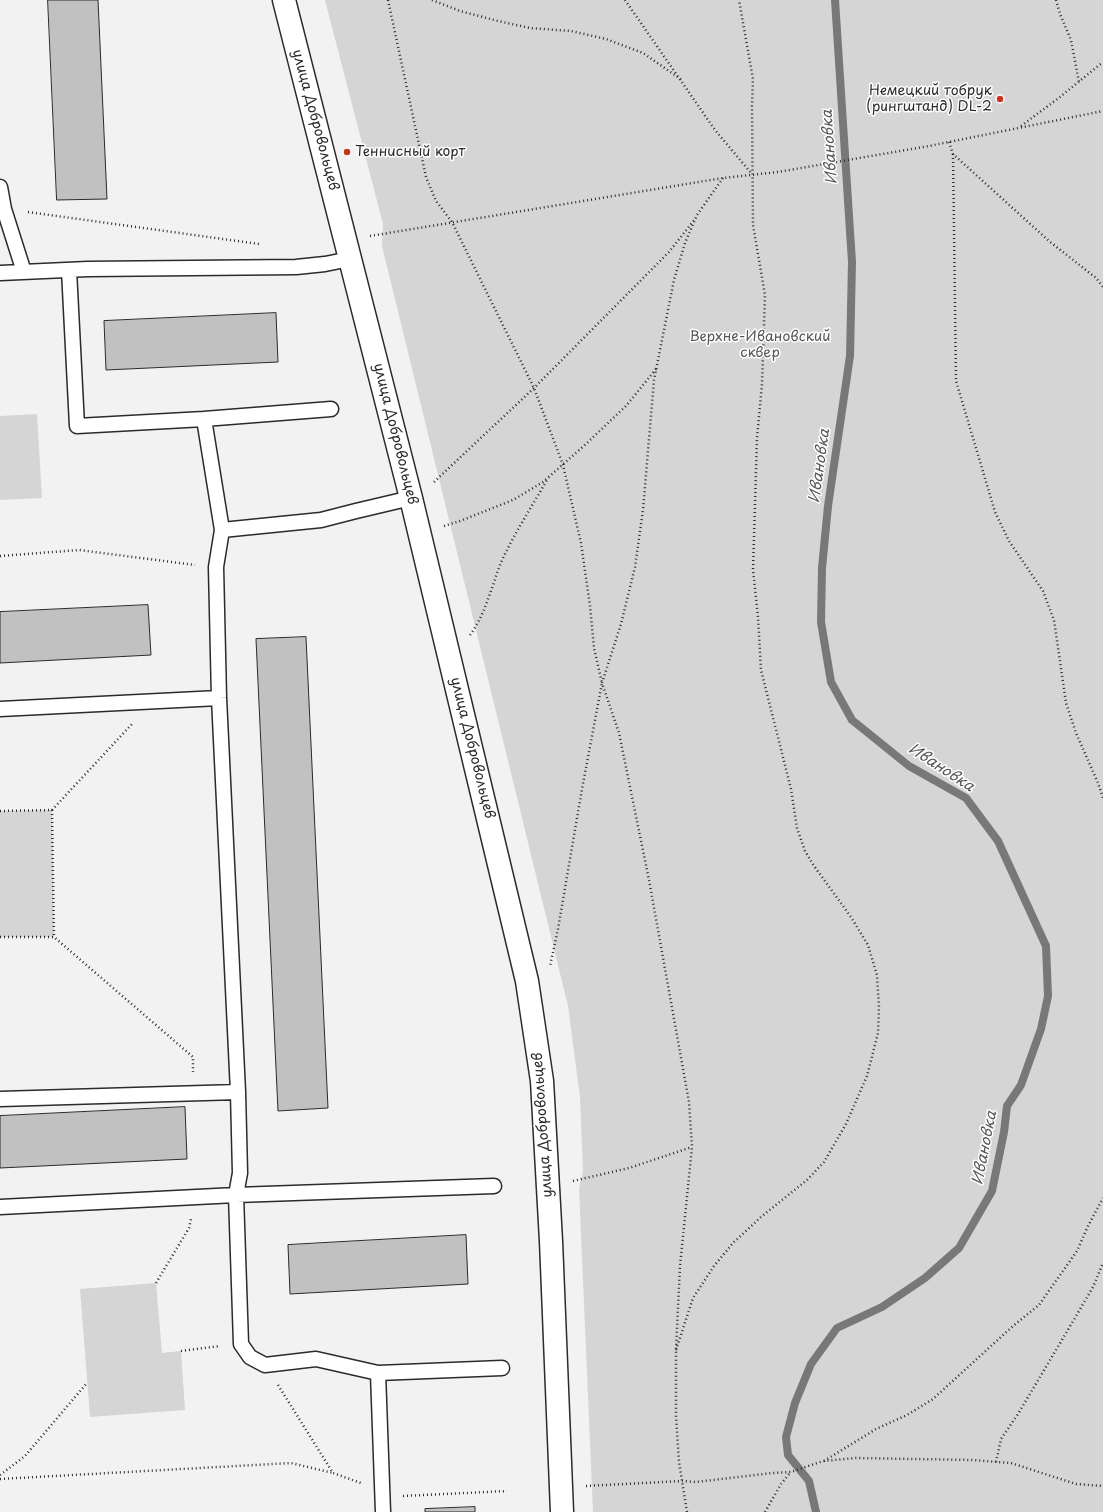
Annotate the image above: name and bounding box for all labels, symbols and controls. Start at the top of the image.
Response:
street label: улица Добровольцев [288,48,342,192]
place label: Немецкий тобрук (рингштанд) DL-2 [866,83,992,116]
marker: Немецкий тобрук (рингштанд) DL-2 [995,94,1005,104]
water label: Ивановка [818,109,842,185]
place label: Теннисный корт [355,144,465,160]
marker: Теннисный корт [342,147,352,157]
park label: Верхне-Ивановский сквер [690,329,830,362]
street label: улица Добровольцев [369,361,421,507]
water label: Ивановка [806,428,834,504]
street label: улица Добровольцев [446,675,498,821]
water label: Ивановка [905,740,977,796]
street label: улица Добровольцев [530,1052,556,1198]
water label: Ивановка [969,1110,1001,1186]

